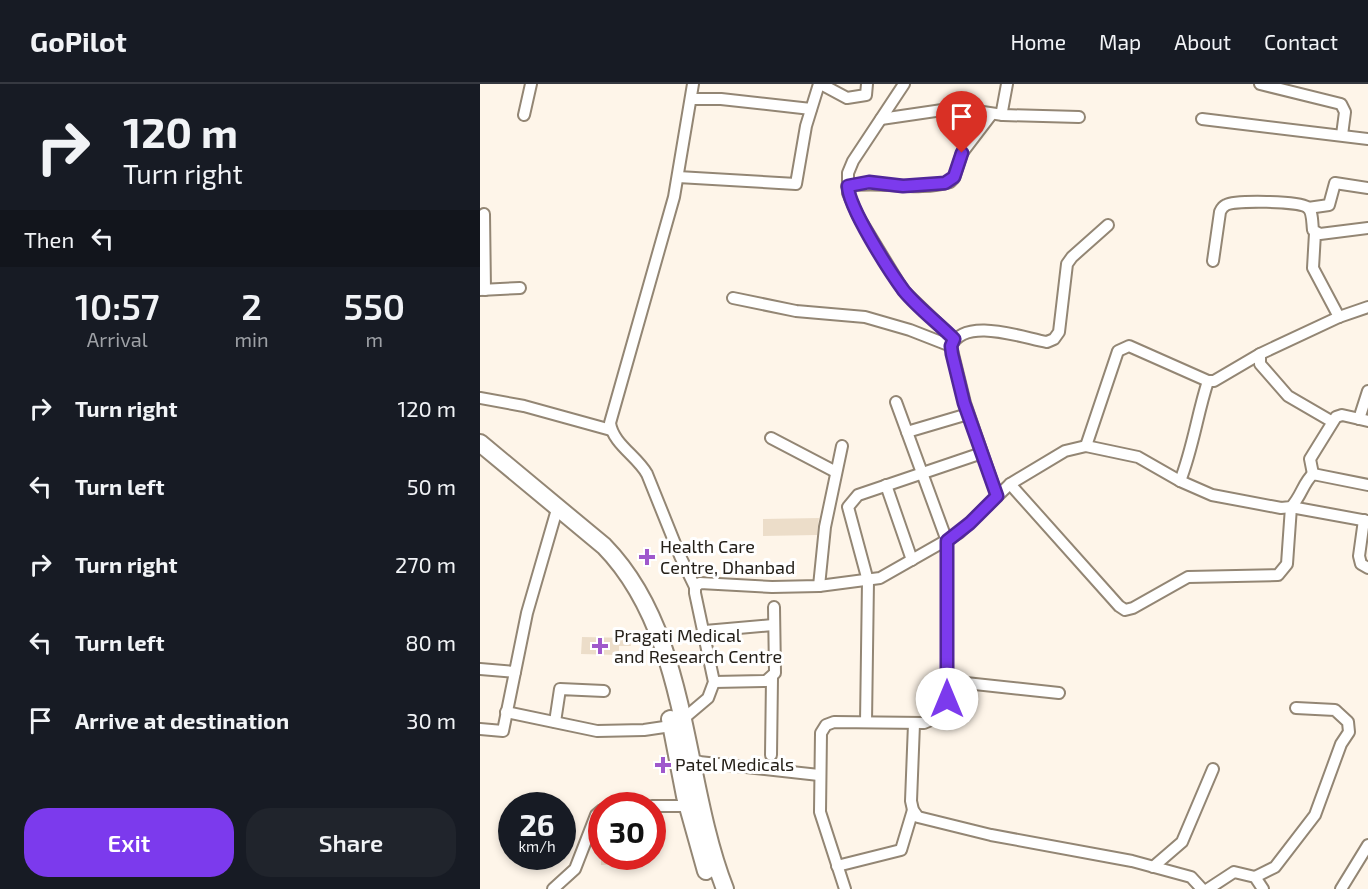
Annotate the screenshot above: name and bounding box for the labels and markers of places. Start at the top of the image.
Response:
pin [936,91,987,153]
place label: Health Care Centre, Dhanbad [660,535,795,578]
marker: Health Care Centre, Dhanbad [638,548,656,566]
place label: Pragati Medical and Research Centre [614,624,782,667]
marker: Pragati Medical and Research Centre [591,637,609,655]
place label: Patel Medicals [675,753,794,775]
marker: Patel Medicals [656,758,670,772]

